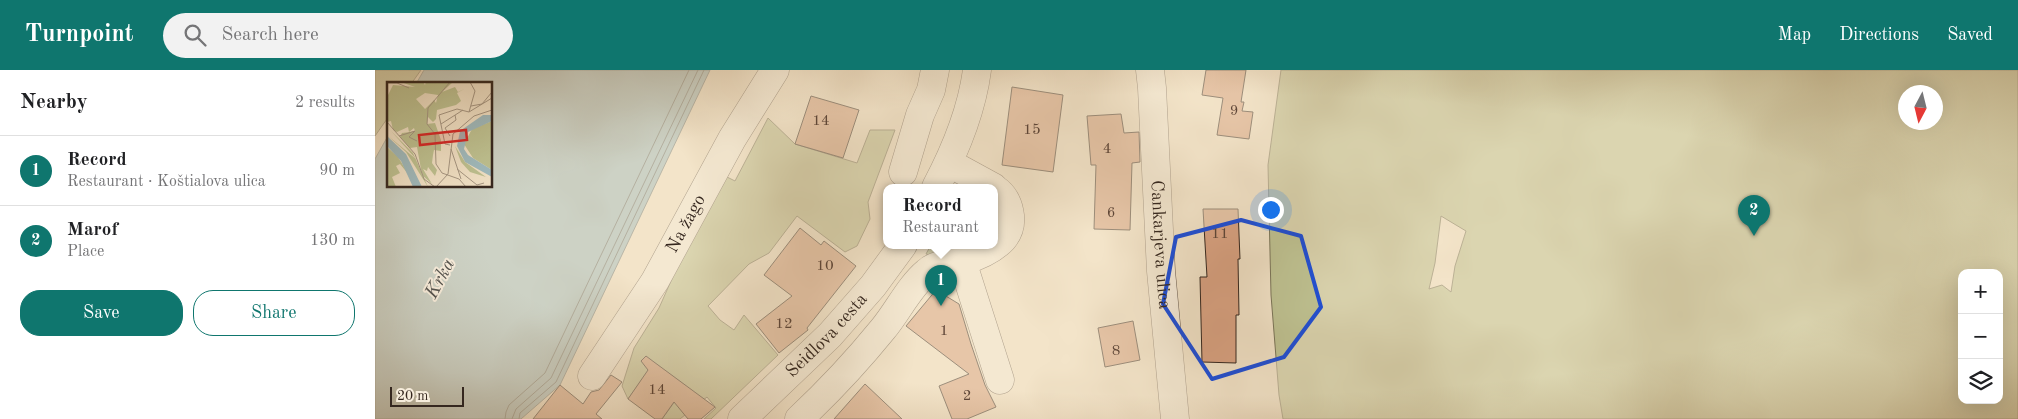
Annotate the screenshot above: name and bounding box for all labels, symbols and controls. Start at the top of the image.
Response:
search box [163,13,513,58]
icon: search [181,21,209,49]
text: Turnpoint [25,23,133,47]
text: Search here [221,26,319,45]
text: Map [1778,26,1811,44]
text: Directions [1839,26,1919,44]
text: Saved [1947,26,1993,44]
inset map [387,82,493,188]
north arrow [1898,85,1943,130]
text: Nearby [20,92,88,113]
text: 2 results [295,95,355,111]
house number: 9 [1230,104,1238,119]
house number: 14 [812,114,830,129]
house number: 15 [1023,123,1041,138]
house number: 4 [1103,142,1111,157]
text: Record [67,151,127,170]
text: 1 [31,163,41,179]
text: 90 m [319,163,355,179]
text: Restaurant · Koštialova ulica [67,174,266,190]
street label: Cankarjeva ulica [1148,180,1174,310]
popup [883,184,998,249]
street label: Na žago [663,192,709,256]
pin: 2 [1738,195,1770,236]
text: Record [902,197,962,216]
your location [1258,197,1284,223]
house number: 6 [1107,206,1115,221]
text: Restaurant [902,220,979,236]
text: Marof [67,221,118,240]
house number: 11 [1211,227,1229,242]
text: 2 [31,233,41,249]
text: 130 m [310,233,355,249]
text: Place [67,244,104,260]
water label: Krka [422,256,459,303]
house number: 10 [816,259,834,274]
pin: 1 [925,265,957,306]
map controls [1958,269,2003,404]
button: + [1958,269,2003,314]
button: Save [20,290,183,336]
button: Share [193,290,355,336]
street label: Seidlova cesta [782,290,871,381]
button: − [1958,314,2003,359]
house number: 12 [775,317,793,332]
house number: 1 [940,324,948,339]
house number: 8 [1112,344,1120,359]
button: layers [1958,359,2003,404]
house number: 14 [648,383,666,398]
scale bar [390,384,464,407]
text: 20 m [397,389,428,403]
house number: 2 [963,389,971,404]

